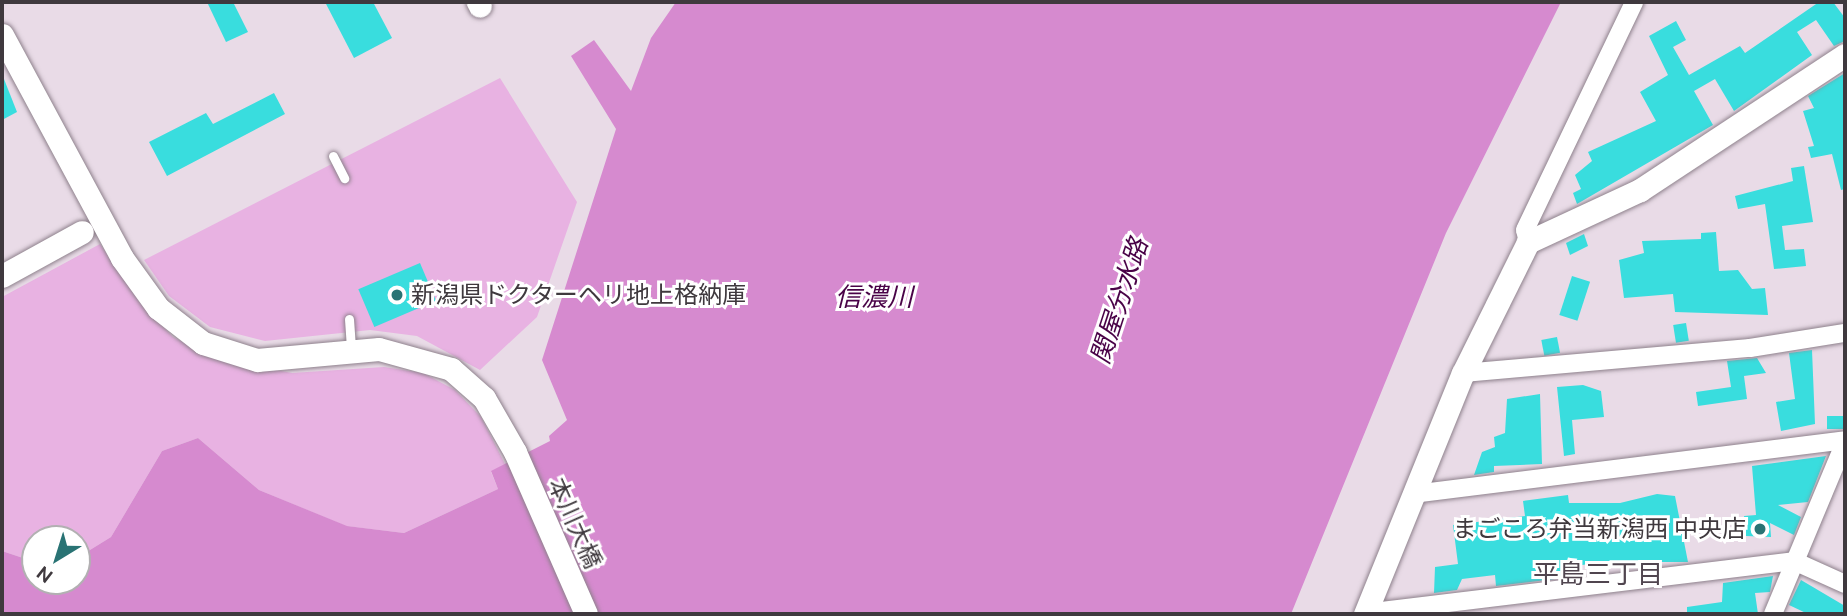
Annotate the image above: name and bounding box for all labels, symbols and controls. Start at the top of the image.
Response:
water label: 関屋分水路 [1084,234,1154,368]
place label: 新潟県ドクターヘリ地上格納庫 [411,281,747,309]
water label: 信濃川 [835,281,913,313]
marker: 新潟県ドクターヘリ地上格納庫 [389,287,405,303]
street label: 本川大橋 [542,473,608,573]
place label: まごころ弁当新潟西 中央店 [1453,515,1746,543]
marker: まごころ弁当新潟西 中央店 [1752,521,1768,537]
north arrow [21,525,91,595]
district label: 平島三丁目 [1533,558,1663,590]
text: N [32,562,57,588]

